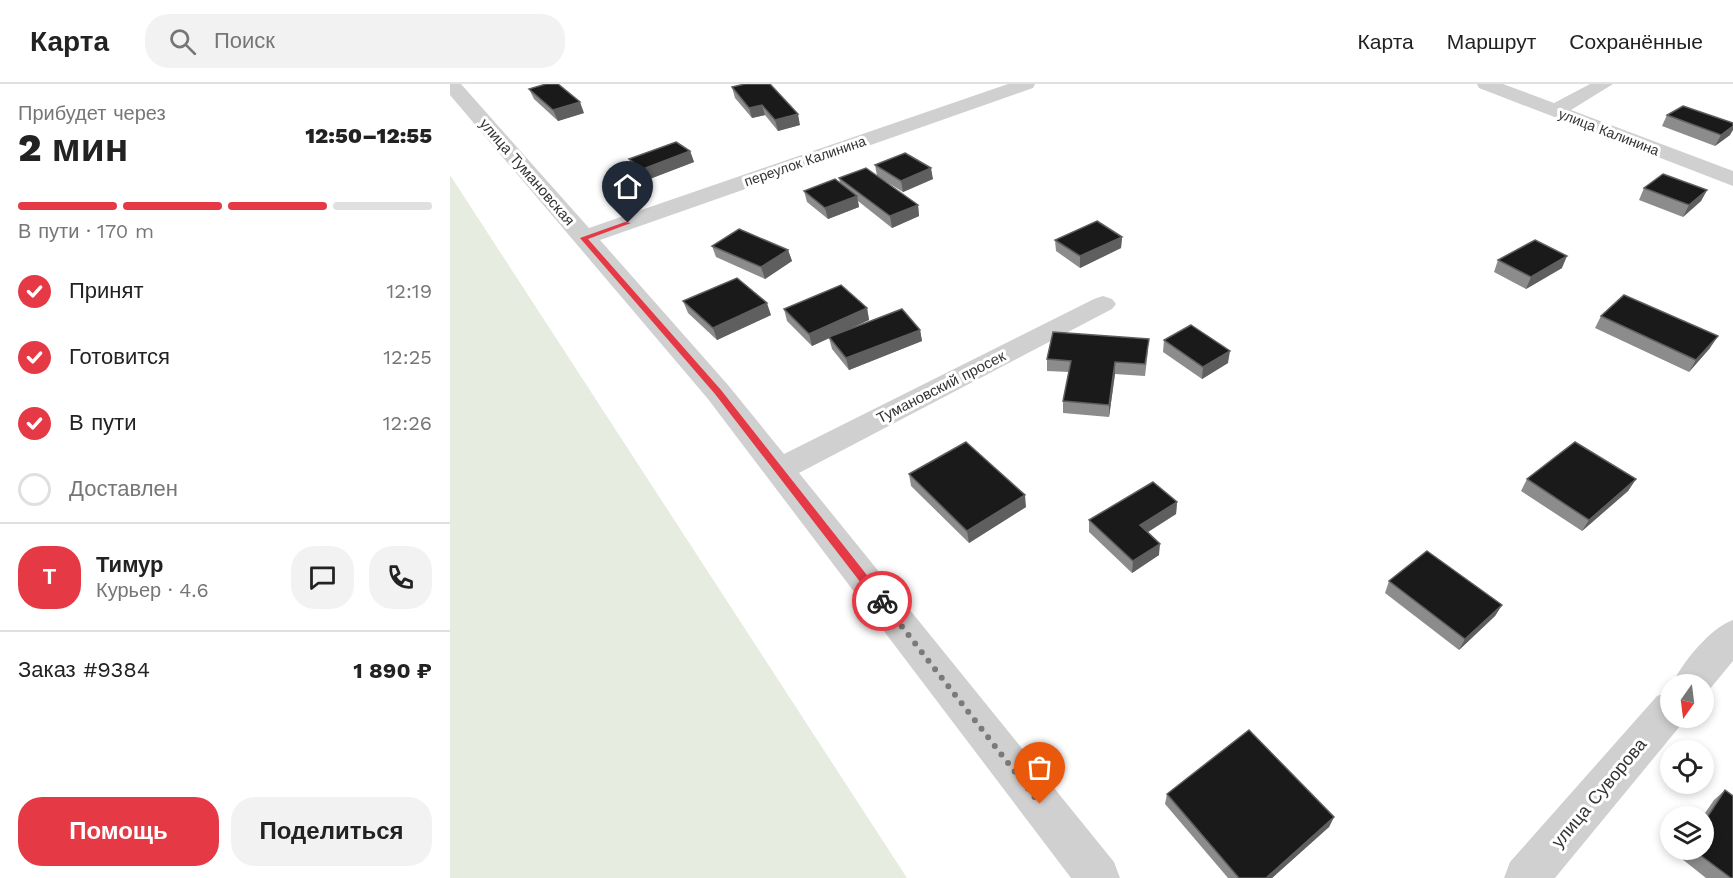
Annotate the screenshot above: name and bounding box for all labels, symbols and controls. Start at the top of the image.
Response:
search box [145,14,565,68]
text: Карта [30,25,109,58]
icon: search [166,25,199,58]
text: Поиск [214,28,275,53]
text: Карта [1358,29,1414,54]
text: Маршрут [1447,29,1536,54]
text: Сохранённые [1569,29,1703,54]
text: Прибудет через [18,101,166,125]
street label: улица Калинина [1557,105,1662,159]
street label: улица Тумановская [476,115,578,229]
text: 12:50–12:55 [305,123,432,148]
text: 2 мин [18,125,128,170]
street label: переулок Калинина [742,133,868,189]
pin [602,161,653,223]
icon: home [611,170,644,203]
text: В пути · 170 m [18,219,154,243]
icon: check [18,275,51,308]
text: Принят [69,278,143,303]
text: 12:19 [386,279,432,303]
icon: check [18,341,51,374]
text: Готовится [69,344,170,369]
text: 12:25 [383,345,432,369]
street label: Тумановский просек [874,347,1009,427]
icon: check [18,407,51,440]
text: В пути [69,410,136,435]
text: 12:26 [383,411,432,435]
text: Доставлен [69,476,178,501]
button: chat [291,546,354,609]
button: phone [369,546,432,609]
text: Тимур [96,552,164,577]
text: Т [43,564,56,589]
courier [852,571,912,631]
text: Курьер · 4.6 [96,578,209,602]
icon: bike [866,585,899,618]
text: Заказ #9384 [18,657,150,682]
text: 1 890 ₽ [353,658,432,683]
north arrow [1660,674,1714,728]
map controls [1660,674,1714,860]
street label: улица Суворова [1547,733,1651,852]
button: locate [1660,740,1714,794]
pin [1014,742,1065,804]
icon: bag [1023,751,1056,784]
button: Помощь [18,797,219,866]
button: Поделиться [231,797,432,866]
button: layers [1660,806,1714,860]

